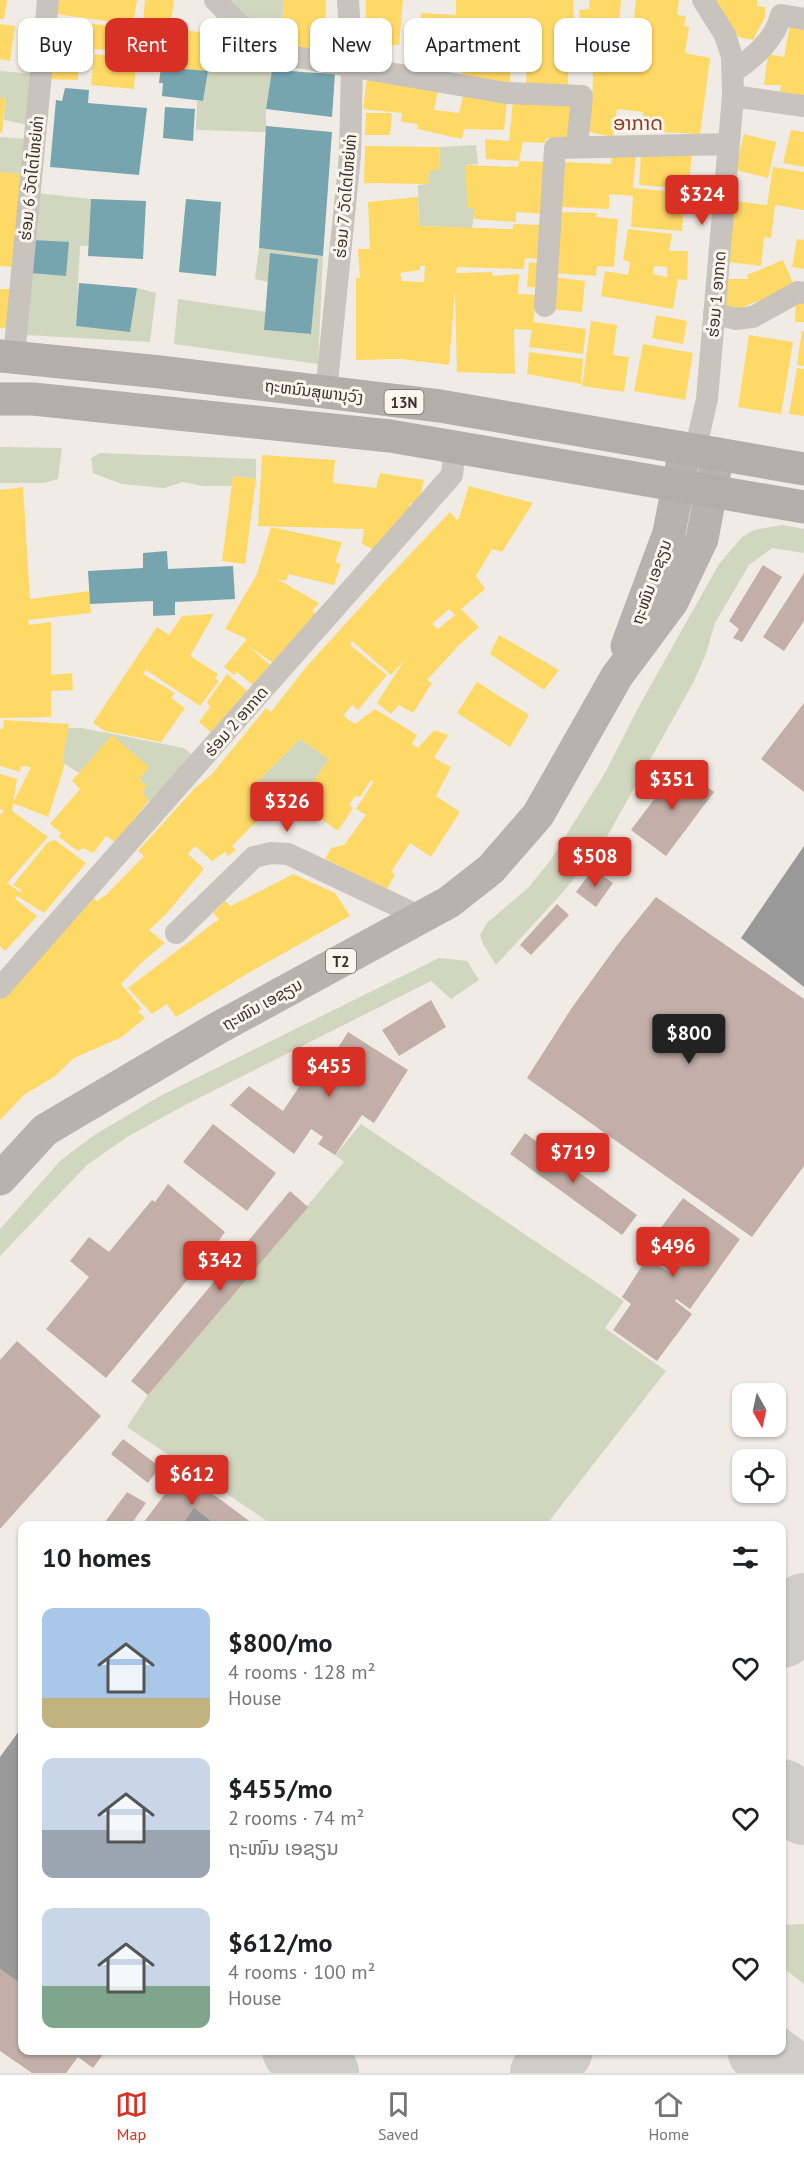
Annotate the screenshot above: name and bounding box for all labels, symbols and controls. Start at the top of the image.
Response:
chip: Buy [18,18,93,72]
chip: Rent [105,18,188,72]
chip: Filters [200,18,298,72]
chip: New [310,18,392,72]
chip: Apartment [404,18,542,72]
chip: House [554,18,652,72]
district label: ອາກາດ [613,110,663,136]
street label: ຮ່ອມ 6 ວັດໄຕໄຫຍ່ທ່າ [15,115,47,241]
street label: ຮ່ອມ 7 ວັດໄຕໄຫຍ່ທ່າ [330,133,360,259]
pin: $324 [666,175,738,226]
text: $324 [679,181,725,207]
street label: ຮ່ອມ 1 ອາກາດ [702,250,730,338]
street label: ຖະຫນົນສຸພານຸວົງ [263,375,364,408]
road number: 13N [384,390,424,414]
street label: ຖະໜົນ ເອຊຽນ [626,537,677,627]
street label: ຮ່ອມ 2 ອາກາດ [200,682,272,760]
pin: $351 [636,760,708,811]
text: $351 [649,766,695,792]
pin: $326 [251,782,323,833]
text: $326 [264,788,310,814]
pin: $508 [559,837,631,888]
text: $508 [572,843,618,869]
road number: T2 [326,949,356,973]
street label: ຖະໜົນ ເອຊຽນ [218,974,306,1035]
pin: $800 [653,1014,725,1065]
text: $800 [666,1020,712,1046]
pin: $455 [293,1047,365,1098]
text: $455 [306,1053,352,1079]
pin: $719 [537,1133,609,1184]
text: $719 [550,1139,596,1165]
pin: $496 [637,1227,709,1278]
text: $496 [650,1233,696,1259]
pin: $342 [184,1241,256,1292]
text: $342 [197,1247,243,1273]
north arrow [732,1383,786,1437]
map controls [732,1383,786,1503]
button: locate [732,1449,786,1503]
pin: $612 [156,1455,228,1506]
text: $612 [169,1461,215,1487]
text: 10 homes [42,1541,151,1574]
icon: filters [729,1541,762,1574]
text: $800/mo [228,1626,332,1659]
icon: home [90,1632,162,1704]
icon: heart [729,1652,762,1685]
text: 4 rooms · 128 m² [228,1659,375,1685]
text: House [228,1685,282,1711]
text: $455/mo [228,1772,332,1805]
icon: home [90,1782,162,1854]
icon: heart [729,1802,762,1835]
text: 2 rooms · 74 m² [228,1805,364,1831]
text: ຖະໜົນ ເອຊຽນ [228,1835,339,1861]
text: $612/mo [228,1926,332,1959]
icon: home [90,1932,162,2004]
icon: heart [729,1952,762,1985]
text: 4 rooms · 100 m² [228,1959,375,1985]
text: House [228,1985,282,2011]
tab: Map [115,2088,148,2144]
tab: Saved [378,2088,419,2144]
tab: Home [649,2088,689,2144]

